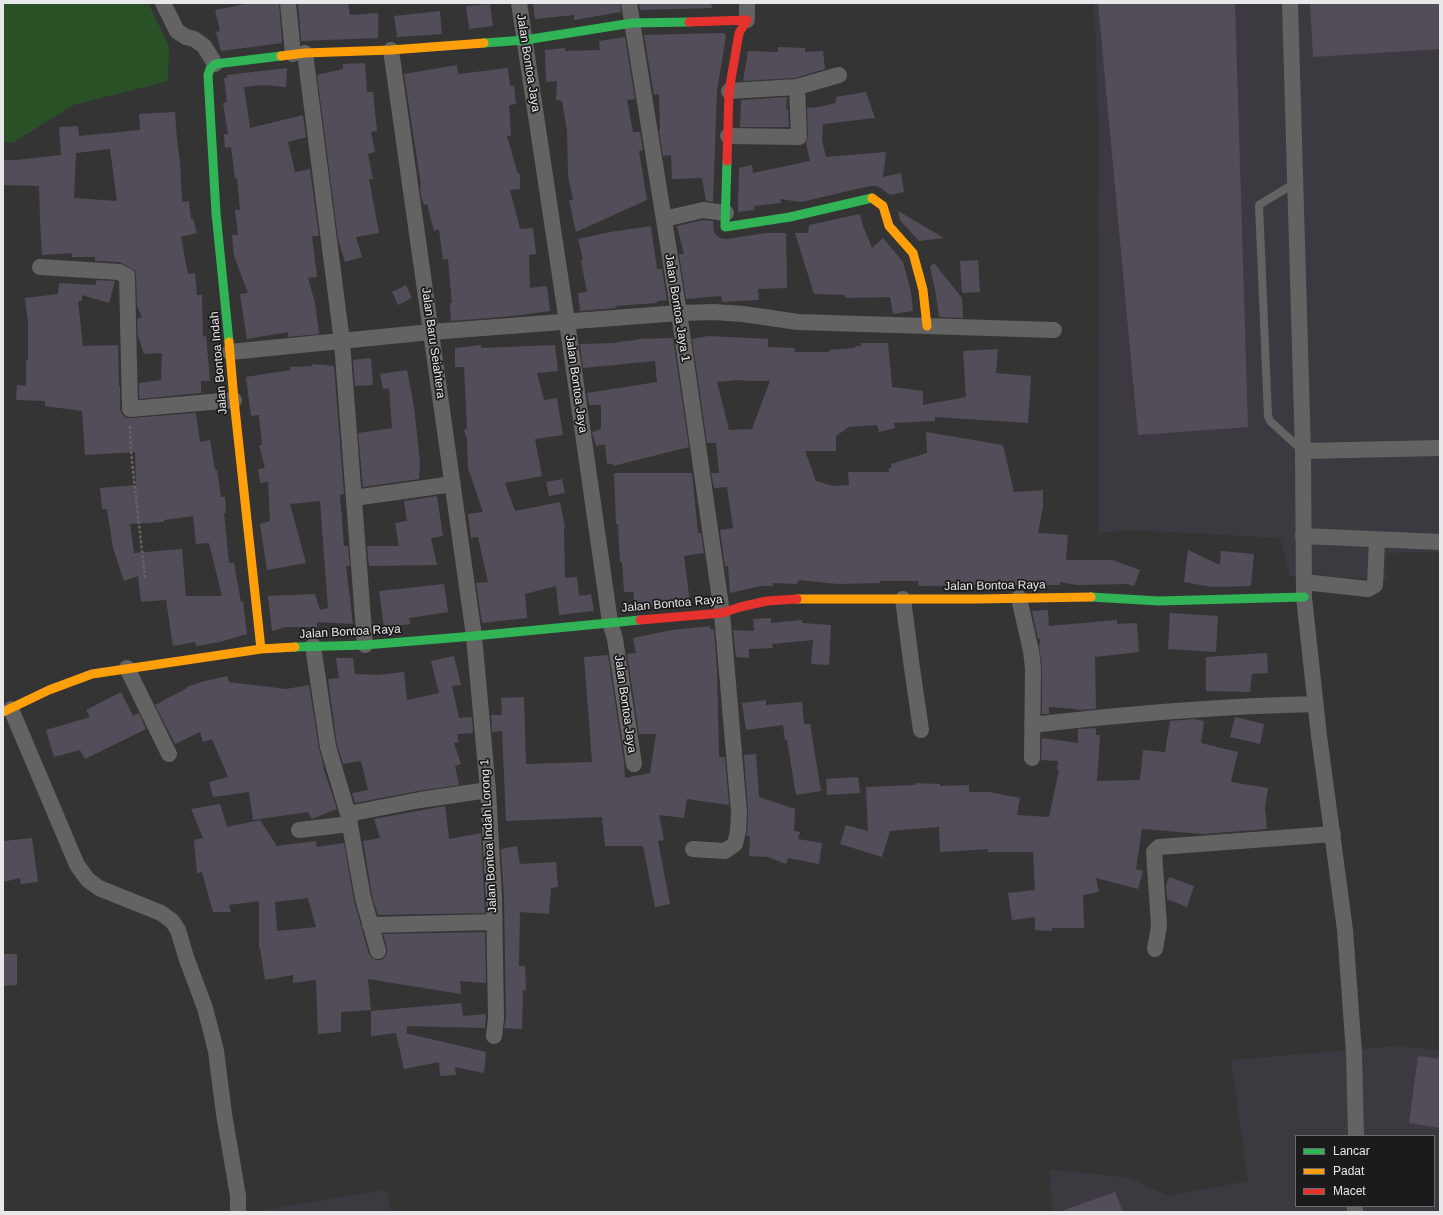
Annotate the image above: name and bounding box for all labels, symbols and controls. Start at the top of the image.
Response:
street label: Jalan Bontoa Jaya [513,13,543,113]
street label: Jalan Bontoa Jaya 1 [661,253,693,363]
street label: Jalan Baru Seiahtera [418,287,448,399]
street label: Jalan Bontoa Indah [207,311,231,415]
street label: Jalan Bontoa Jaya [562,334,590,434]
street label: Jalan Bontoa Raya [944,578,1046,594]
street label: Jalan Bontoa Raya [621,592,723,616]
street label: Jalan Bontoa Raya [299,622,401,642]
street label: Jalan Bontoa Jaya [611,654,639,754]
street label: Jalan Bontoa Indah Lorong 1 [478,759,500,913]
legend [1295,1135,1435,1207]
text: Lancar [1333,1144,1370,1158]
text: Padat [1333,1164,1364,1178]
text: Macet [1333,1184,1366,1198]

